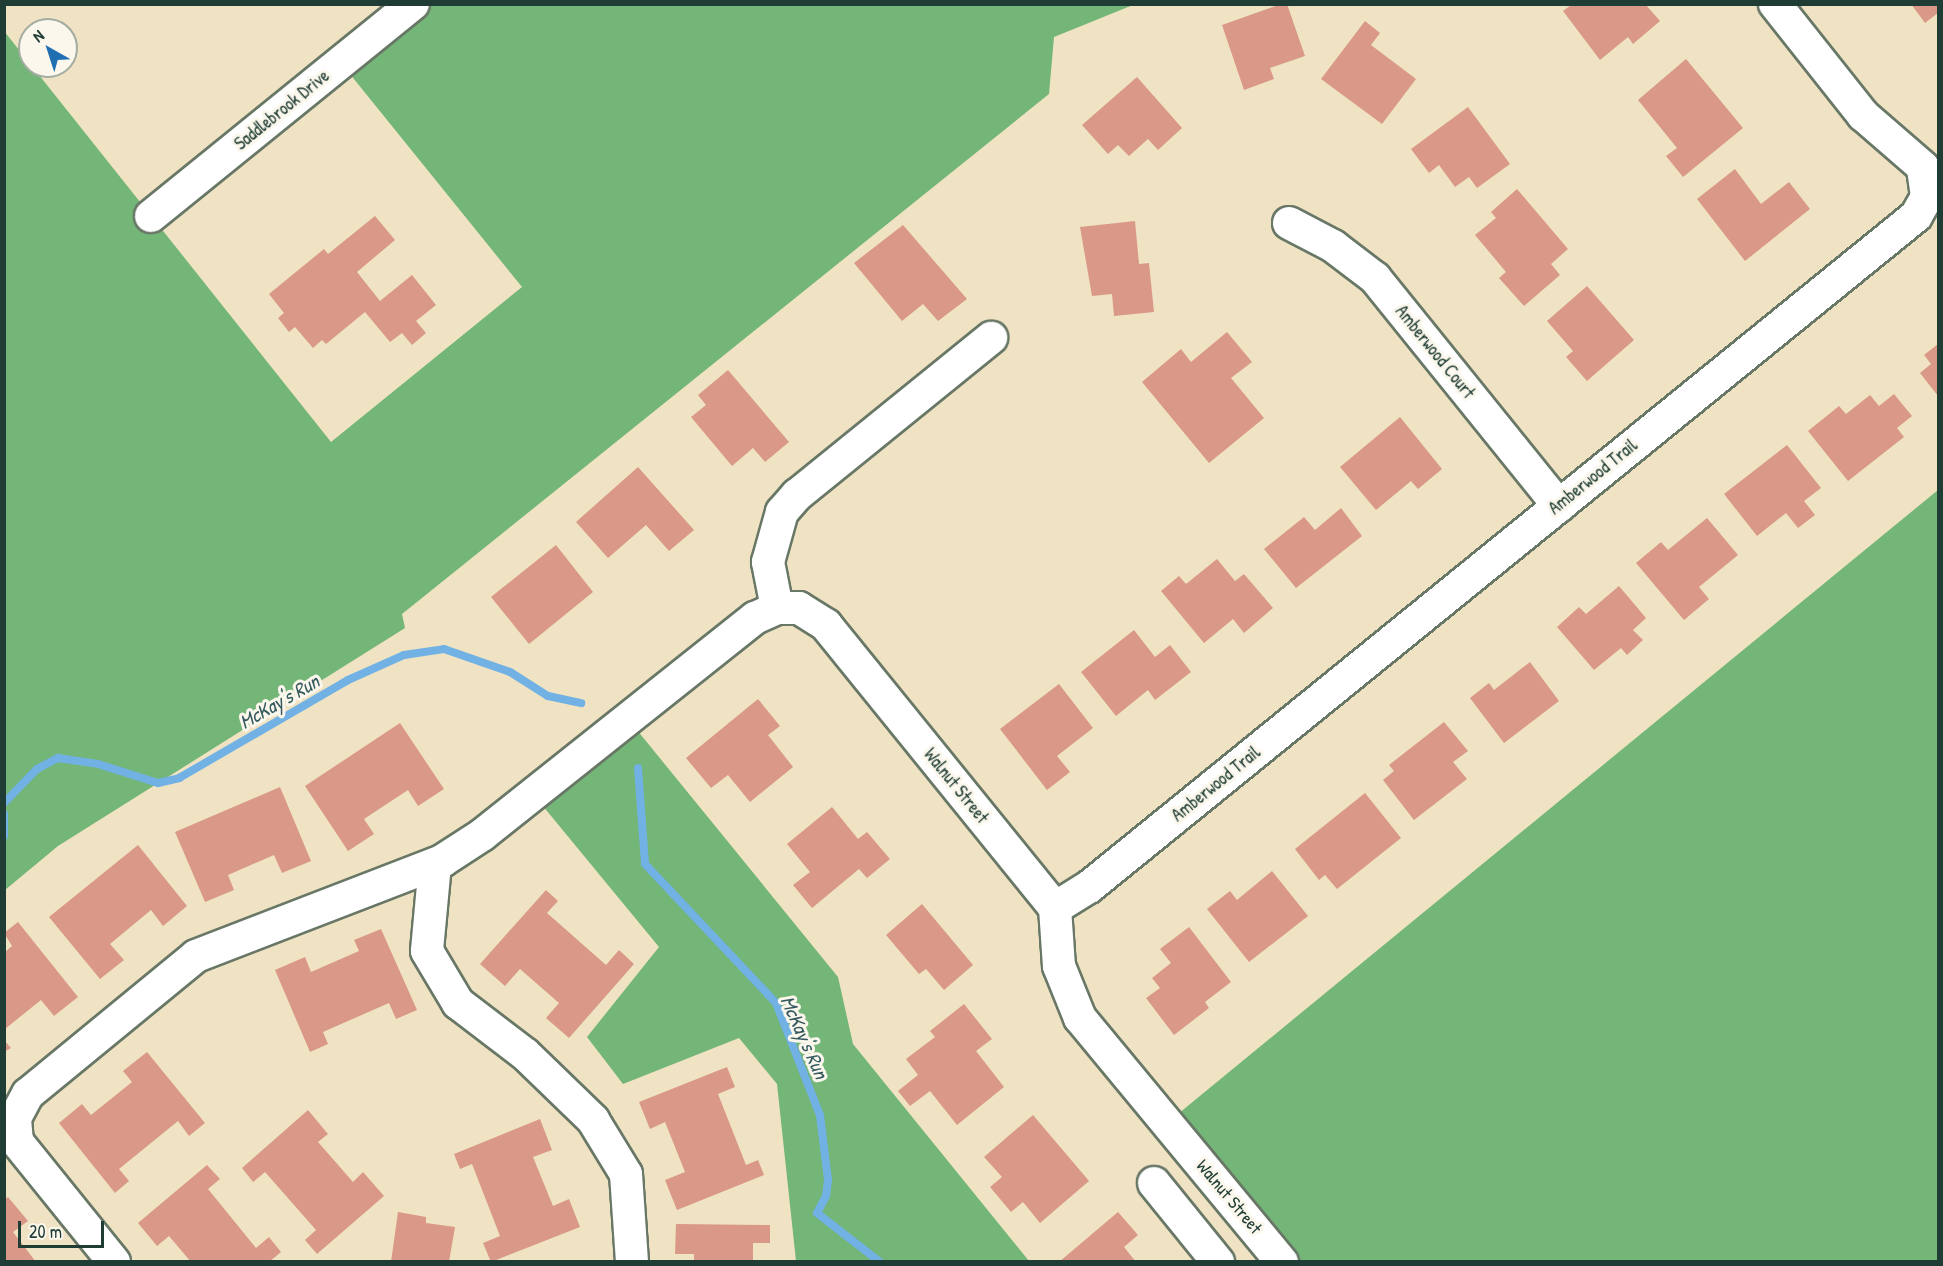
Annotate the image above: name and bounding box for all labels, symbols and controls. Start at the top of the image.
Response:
north arrow [18,18,78,78]
text: N [28,24,48,47]
street label: Saddlebrook Drive [230,65,334,155]
street label: Amberwood Court [1391,301,1479,403]
street label: Amberwood Trail [1544,435,1642,519]
water label: McKay's Run [235,669,323,733]
street label: Amberwood Trail [1167,742,1265,826]
street label: Walnut Street [919,744,993,828]
water label: McKay's Run [776,992,834,1082]
street label: Walnut Street [1192,1155,1266,1239]
scale bar [21,1209,106,1247]
text: 20 m [29,1219,62,1244]

